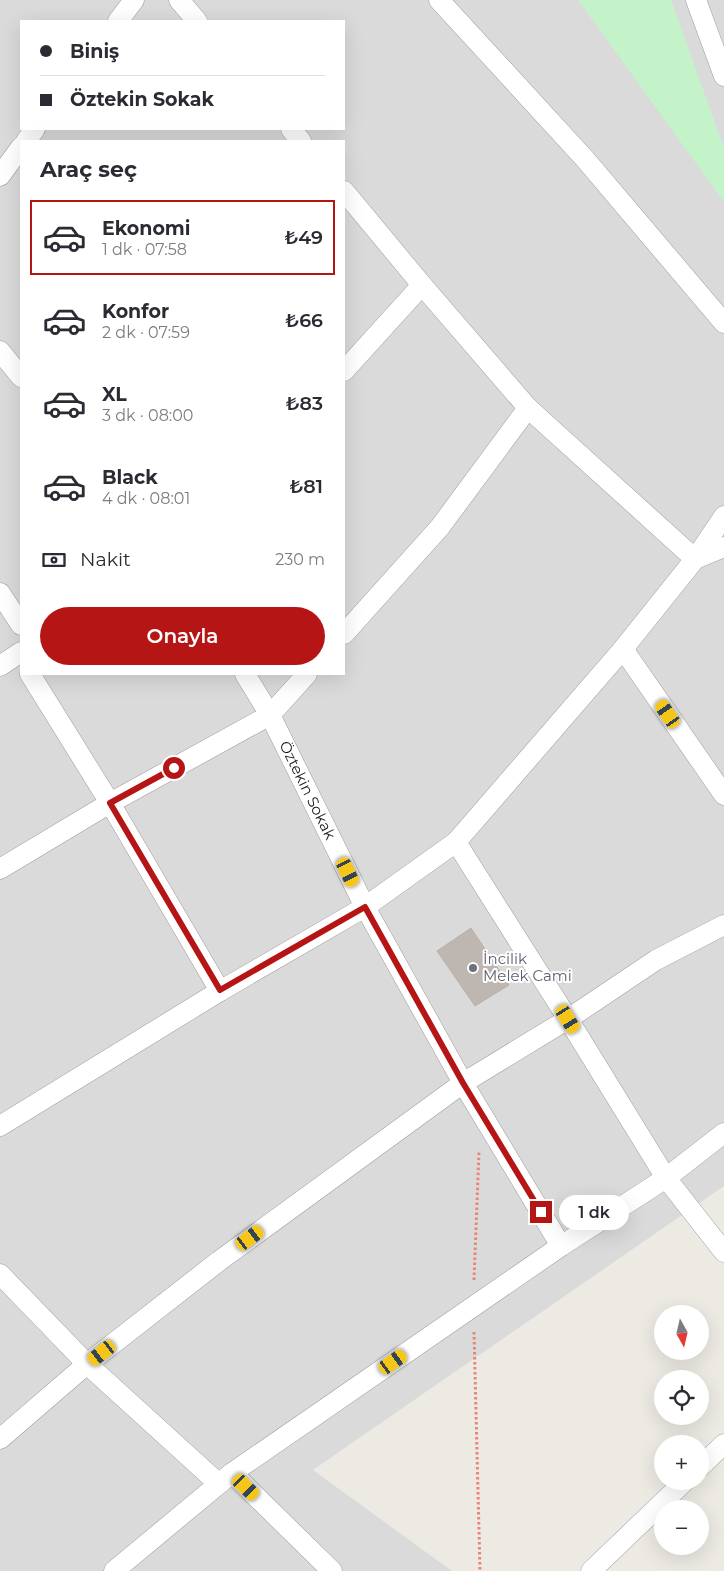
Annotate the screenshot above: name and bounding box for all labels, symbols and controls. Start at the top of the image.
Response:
text: Biniş [70,40,119,63]
text: Öztekin Sokak [70,88,214,111]
text: Araç seç [40,156,137,183]
icon: car [42,215,87,260]
text: Ekonomi [102,217,191,240]
text: ₺49 [284,226,323,249]
text: 1 dk · 07:58 [102,240,187,259]
icon: car [42,298,87,343]
text: Konfor [102,300,169,323]
text: ₺66 [285,309,323,332]
text: 2 dk · 07:59 [102,323,190,342]
icon: car [42,381,87,426]
text: XL [102,383,127,406]
text: ₺83 [286,392,323,415]
text: 3 dk · 08:00 [102,406,193,425]
icon: car [42,464,87,509]
text: Black [102,466,158,489]
text: ₺81 [289,475,323,498]
text: 4 dk · 08:01 [102,489,190,508]
icon: cash [40,546,68,574]
text: Nakit [80,548,131,571]
text: 230 m [275,550,325,569]
button: Onayla [40,607,325,665]
car [653,697,682,731]
street label: Öztekin Sokak [275,738,340,842]
route start [163,757,185,779]
car [334,855,361,889]
place label: İncilik Melek Cami [483,949,572,985]
marker: İncilik Melek Cami [467,962,479,974]
car [553,1002,582,1036]
callout: 1 dk [558,1194,628,1230]
route end [530,1201,552,1223]
text: 1 dk [578,1203,610,1222]
car [233,1223,266,1253]
north arrow [654,1305,709,1360]
map controls [654,1305,709,1555]
car [85,1338,118,1368]
car [376,1347,409,1377]
button: locate [654,1370,709,1425]
button: + [654,1435,709,1490]
car [229,1471,262,1503]
button: − [654,1500,709,1555]

